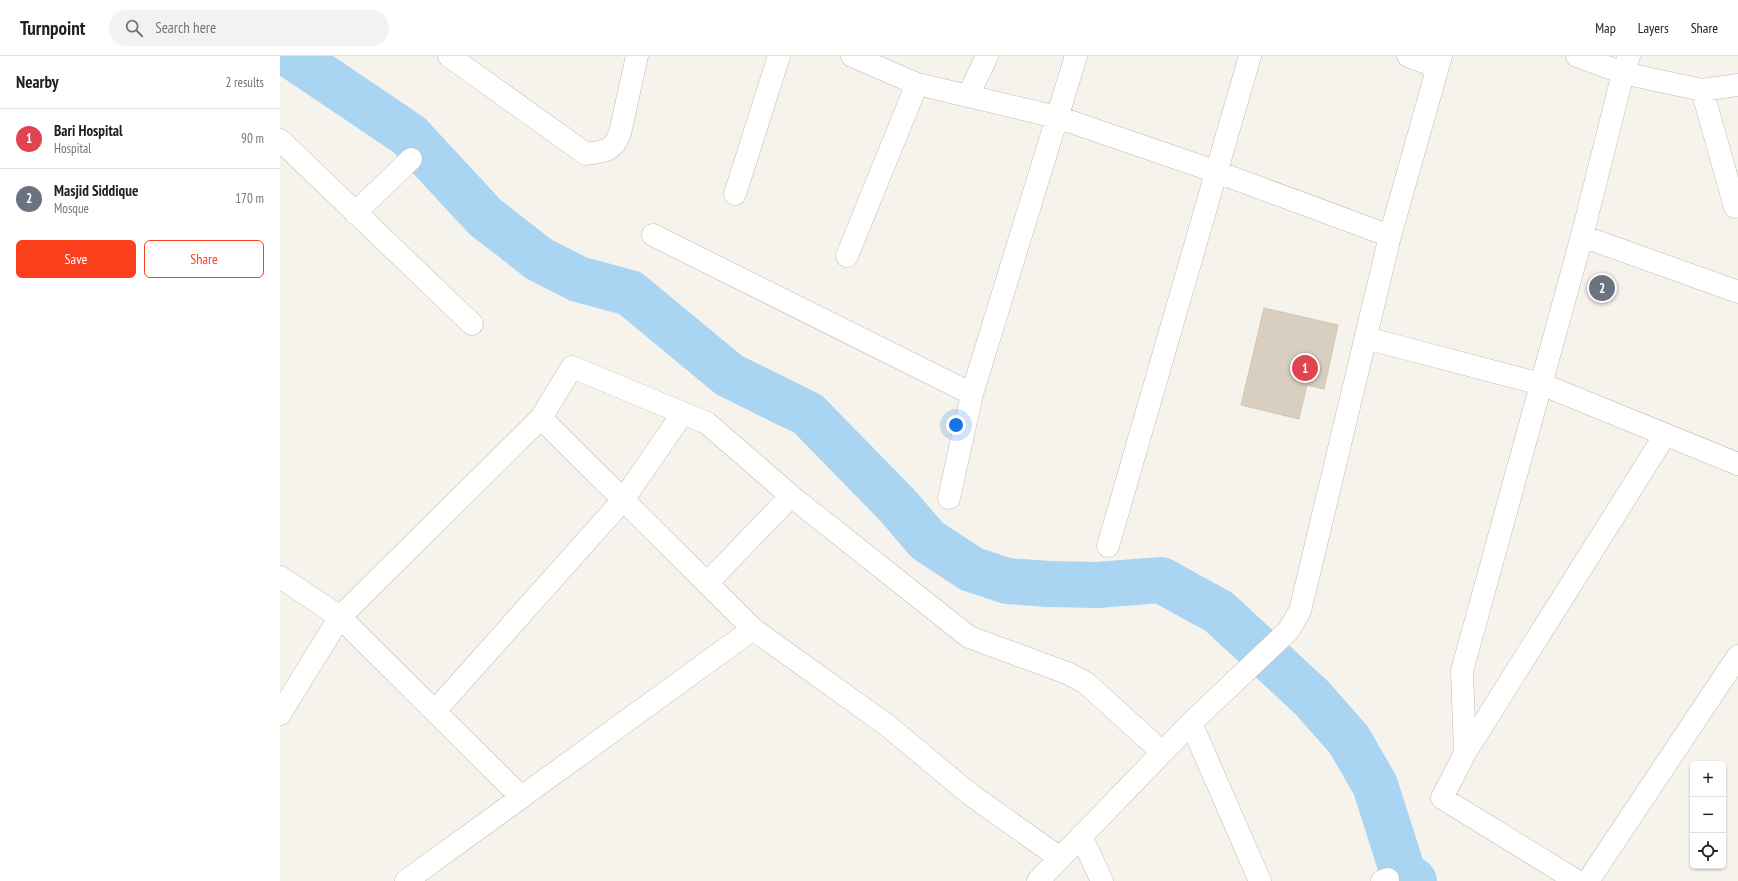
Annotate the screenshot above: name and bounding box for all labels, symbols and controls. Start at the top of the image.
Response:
search box [109,10,389,46]
text: Turnpoint [20,16,85,40]
icon: search [123,17,145,39]
text: Search here [155,18,216,37]
text: Map [1595,19,1616,37]
text: Layers [1638,19,1669,37]
text: Share [1691,19,1718,37]
text: Nearby [16,71,59,93]
text: 2 results [225,74,264,91]
text: Bari Hospital [54,121,123,140]
text: 1 [26,130,32,147]
text: 90 m [241,130,264,147]
text: Hospital [54,140,91,157]
text: Masjid Siddique [54,181,138,200]
text: 2 [26,190,32,207]
text: 170 m [235,190,264,207]
text: Mosque [54,200,89,217]
button: Save [16,240,136,278]
button: Share [144,240,264,278]
pin: 2 [1589,273,1615,303]
pin: 1 [1292,353,1318,383]
your location [946,415,966,435]
map controls [1690,761,1726,869]
button: + [1690,761,1726,797]
button: − [1690,797,1726,833]
button: locate [1690,833,1726,869]

